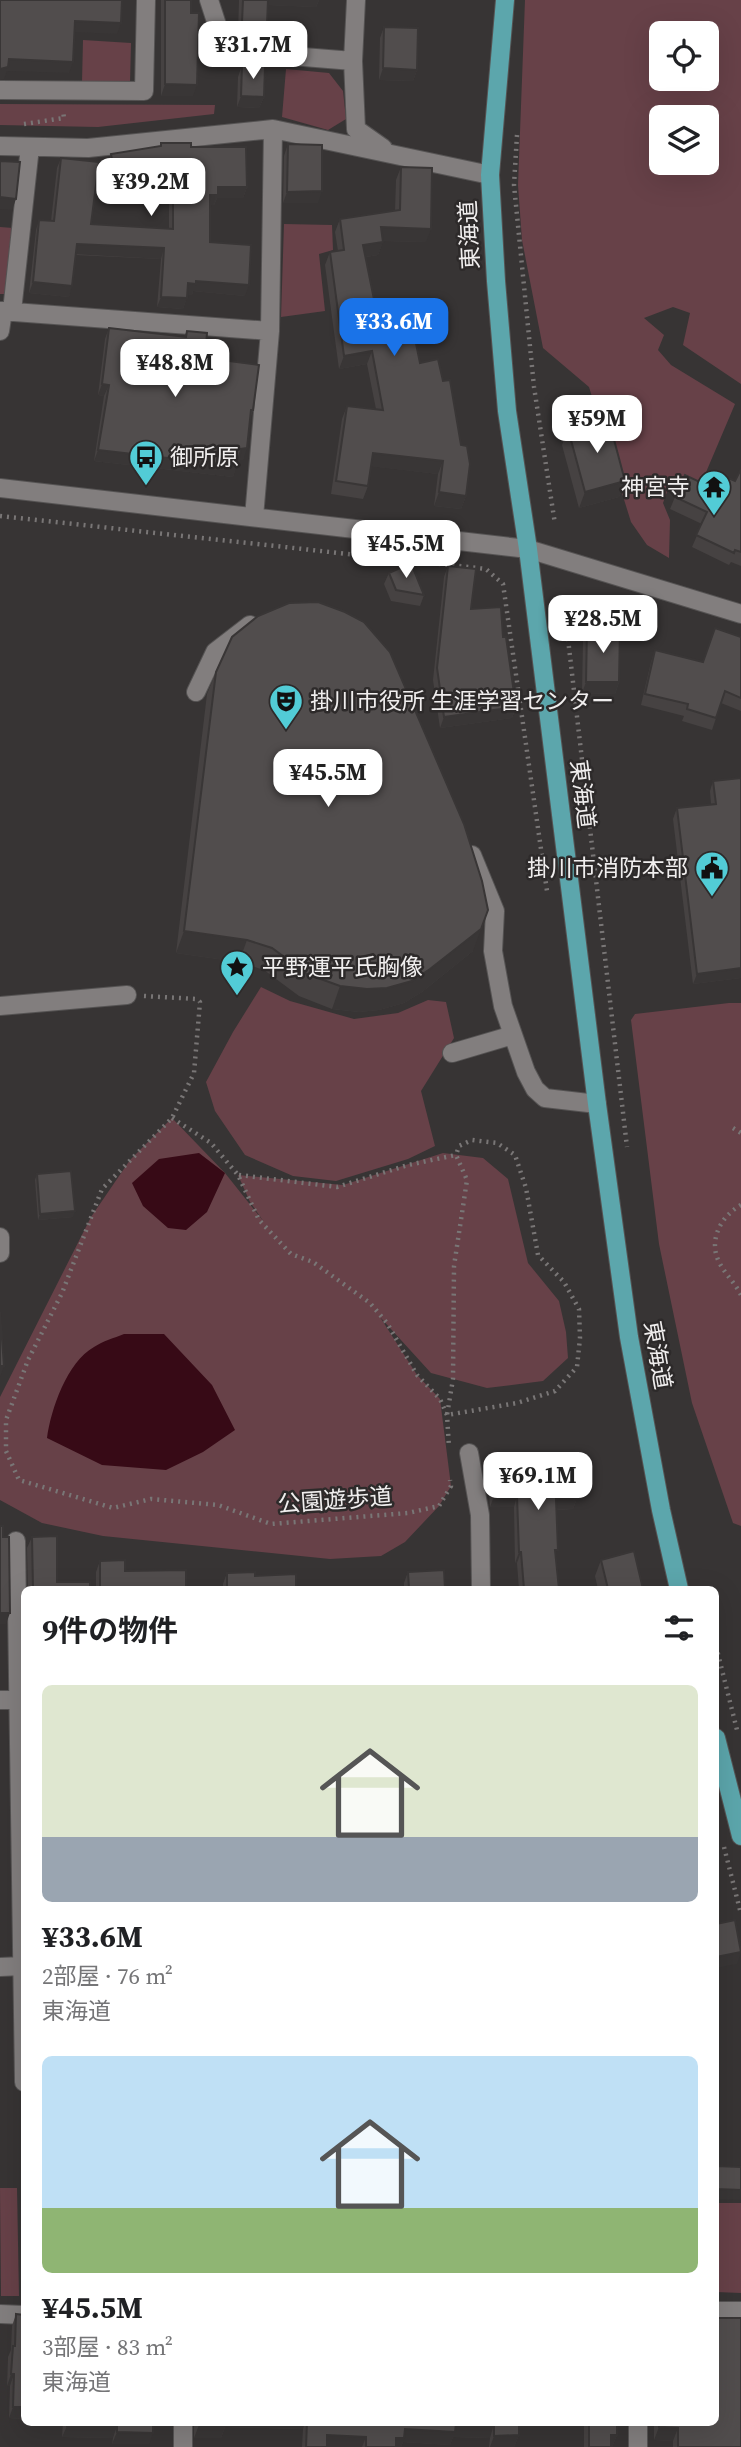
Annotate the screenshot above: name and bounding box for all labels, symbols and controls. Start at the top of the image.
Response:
map controls [649,21,719,175]
button: locate [649,21,719,91]
pin: ¥31.7M [196,22,310,81]
text: ¥31.7M [214,28,292,60]
button: layers [649,105,719,175]
pin: ¥39.2M [94,158,208,218]
text: ¥39.2M [112,165,190,197]
street label: 東海道 [451,200,487,270]
pin: ¥33.6M [337,298,451,358]
text: ¥33.6M [355,305,433,337]
pin: ¥48.8M [118,340,232,399]
text: ¥48.8M [136,346,214,378]
pin: ¥59M [556,396,638,455]
text: ¥59M [568,402,626,434]
bus stop icon: 御所原 [127,438,165,487]
place label: 御所原 [170,441,239,473]
temple icon: 神宮寺 [695,468,733,517]
place label: 神宮寺 [621,471,690,503]
pin: ¥45.5M [349,520,463,580]
text: ¥45.5M [367,527,445,559]
pin: ¥28.5M [546,596,660,655]
text: ¥28.5M [564,602,642,634]
theatre icon: 掛川市役所 生涯学習センター [267,682,305,731]
place label: 掛川市役所 生涯学習センター [310,685,614,717]
pin: ¥45.5M [271,750,385,809]
text: ¥45.5M [289,756,367,788]
street label: 東海道 [563,758,603,830]
public building icon: 掛川市消防本部 [693,849,731,898]
place label: 掛川市消防本部 [527,852,688,884]
place icon: 平野運平氏胸像 [218,948,256,997]
place label: 平野運平氏胸像 [262,951,423,983]
street label: 東海道 [636,1318,680,1392]
pin: ¥69.1M [481,1452,595,1512]
text: ¥69.1M [499,1459,577,1491]
street label: 公園遊歩道 [277,1480,393,1520]
icon: filters [660,1609,698,1647]
text: 9件の物件 [42,1610,178,1651]
icon: home [307,1730,433,1856]
text: ¥33.6M [42,1916,143,1957]
text: 2部屋 · 76 m² [42,1960,173,1992]
text: 東海道 [42,1995,111,2027]
icon: home [307,2101,433,2227]
text: ¥45.5M [42,2287,143,2328]
text: 3部屋 · 83 m² [42,2331,173,2363]
text: 東海道 [42,2366,111,2398]

